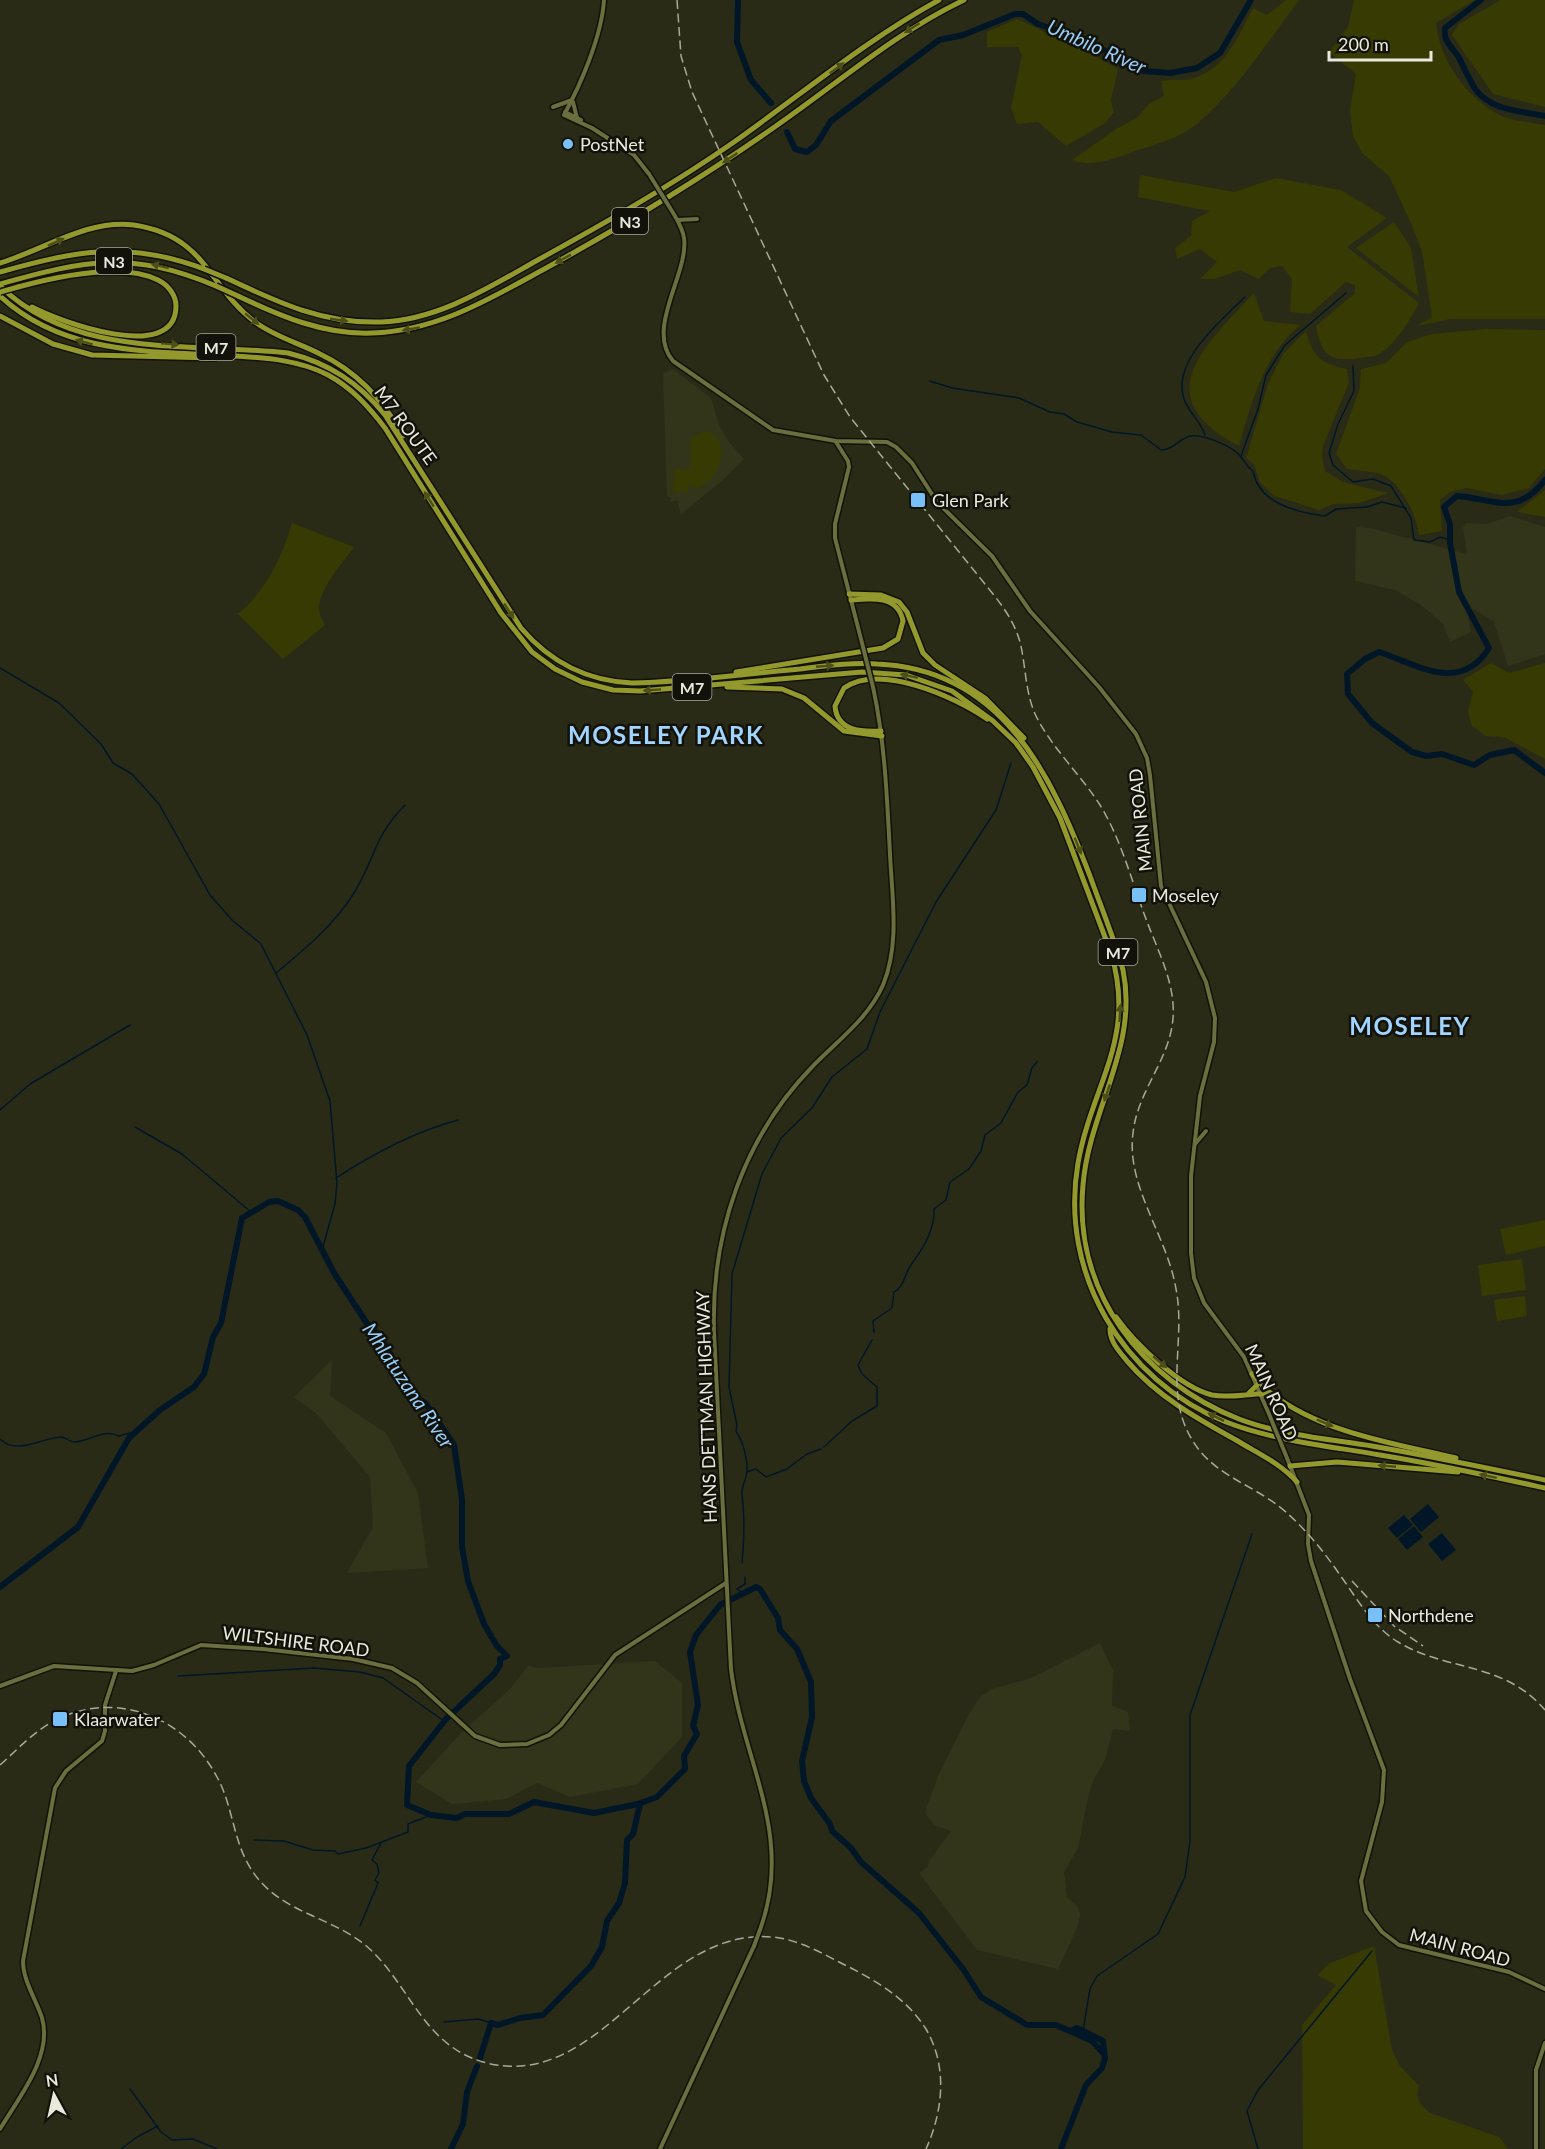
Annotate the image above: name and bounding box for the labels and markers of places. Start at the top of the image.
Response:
place label: PostNet [580,133,645,155]
marker: PostNet [561,137,575,151]
place label: Glen Park [932,489,1009,511]
marker: Glen Park [909,491,927,509]
place label: Moseley [1152,884,1219,906]
marker: Moseley [1130,886,1148,904]
place label: Northdene [1388,1604,1474,1626]
marker: Northdene [1366,1606,1384,1624]
place label: Klaarwater [74,1708,160,1730]
marker: Klaarwater [51,1710,69,1728]

